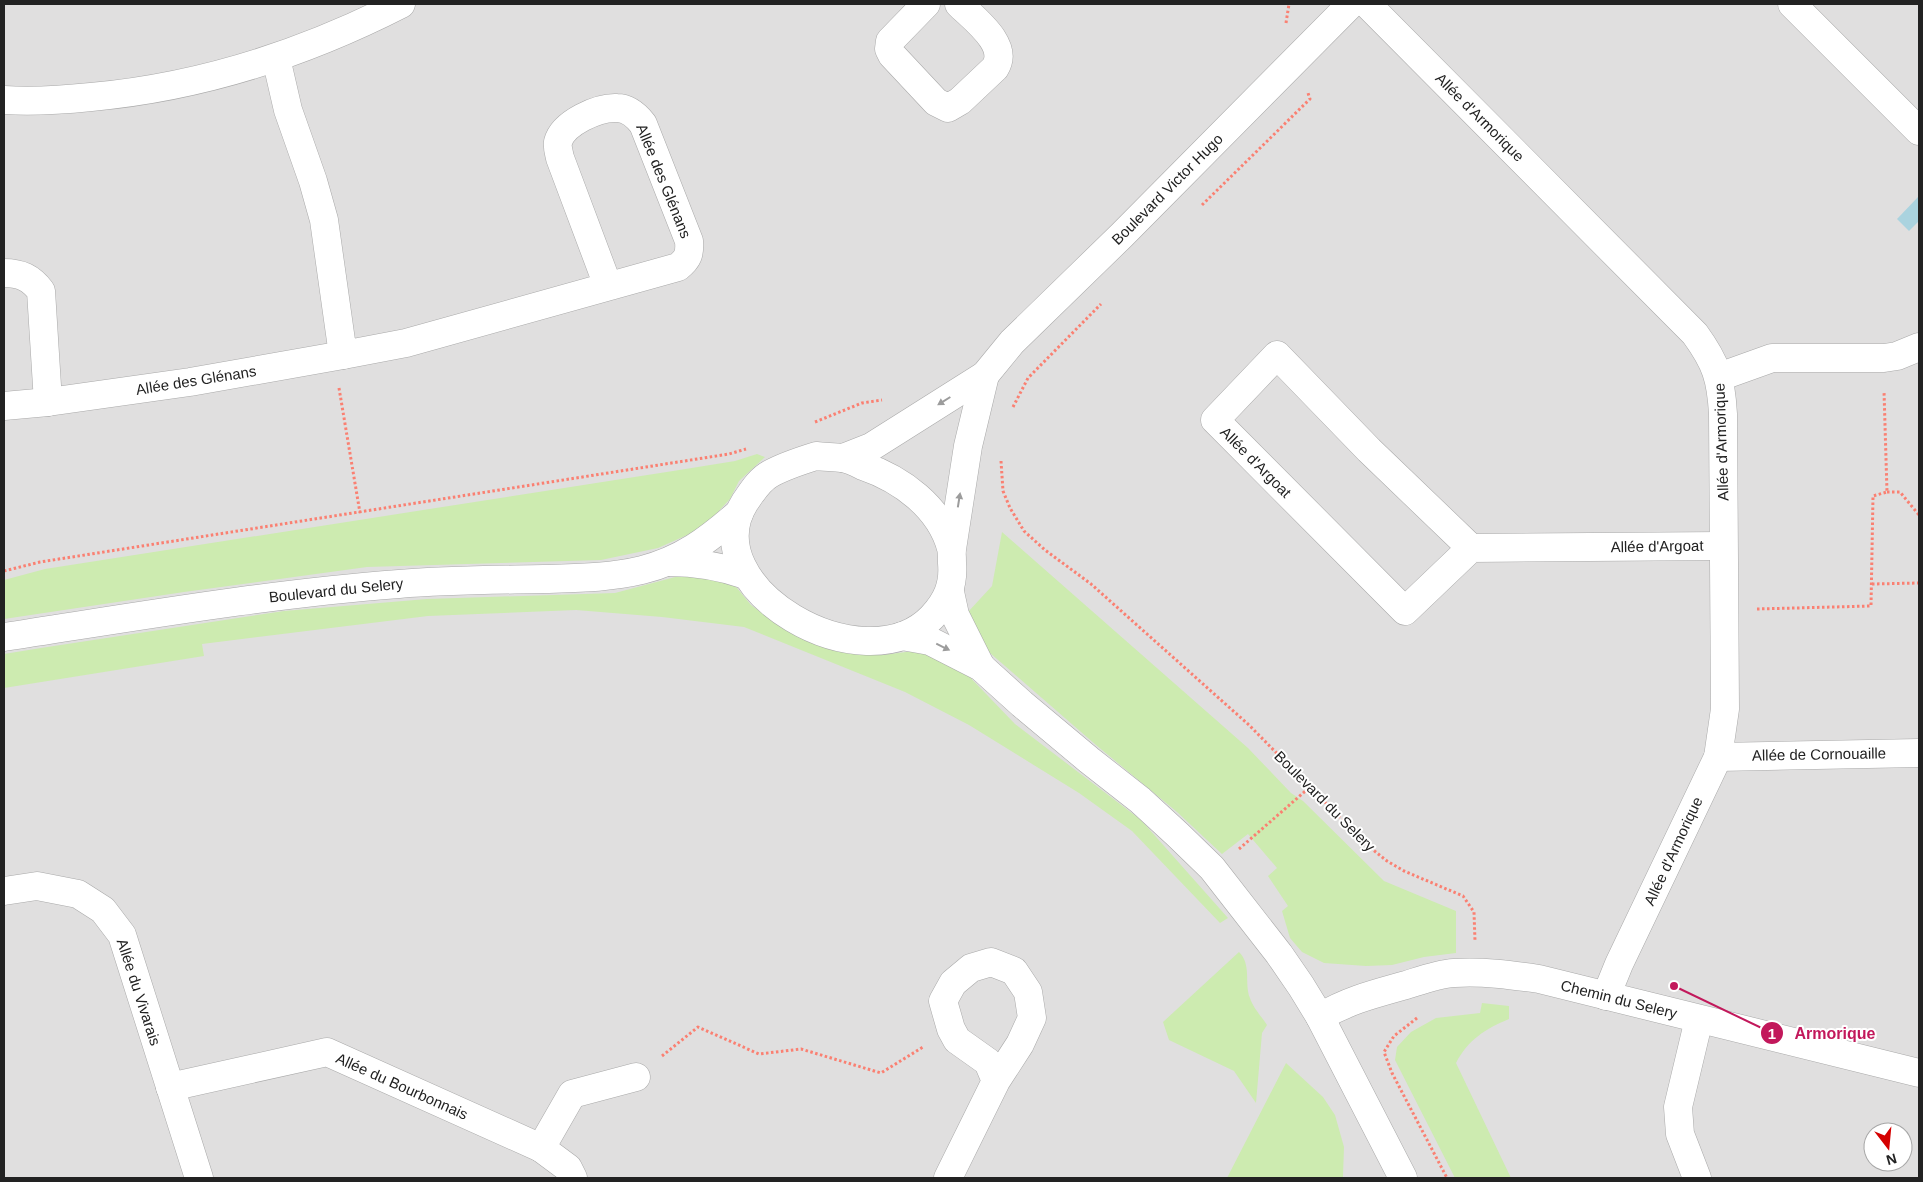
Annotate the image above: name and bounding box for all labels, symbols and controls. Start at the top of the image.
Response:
street label: Allée d'Armorique [1432,69,1528,165]
street label: Allée des Glénans [633,121,695,241]
street label: Boulevard Victor Hugo [1108,130,1226,248]
street label: Allée des Glénans [135,362,257,398]
street label: Allée d'Armorique [1710,383,1732,501]
one-way arrow [938,397,951,406]
street label: Allée d'Argoat [1217,423,1295,501]
one-way arrow [955,492,963,508]
street label: Allée d'Argoat [1610,537,1704,555]
street label: Boulevard du Selery [268,574,405,606]
one-way arrow [936,643,950,651]
street label: Allée de Cornouaille [1752,744,1886,764]
street label: Boulevard du Selery [1271,747,1379,855]
street label: Allée d'Armorique [1640,794,1706,908]
street label: Allée du Vivarais [114,936,164,1048]
street label: Chemin du Selery [1559,976,1679,1022]
callout: Armorique [1760,1018,1886,1049]
text: 1 [1768,1025,1776,1042]
text: Armorique [1795,1025,1876,1042]
street label: Allée du Bourbonnais [333,1049,471,1123]
north arrow [1863,1122,1913,1172]
text: N [1885,1150,1899,1169]

